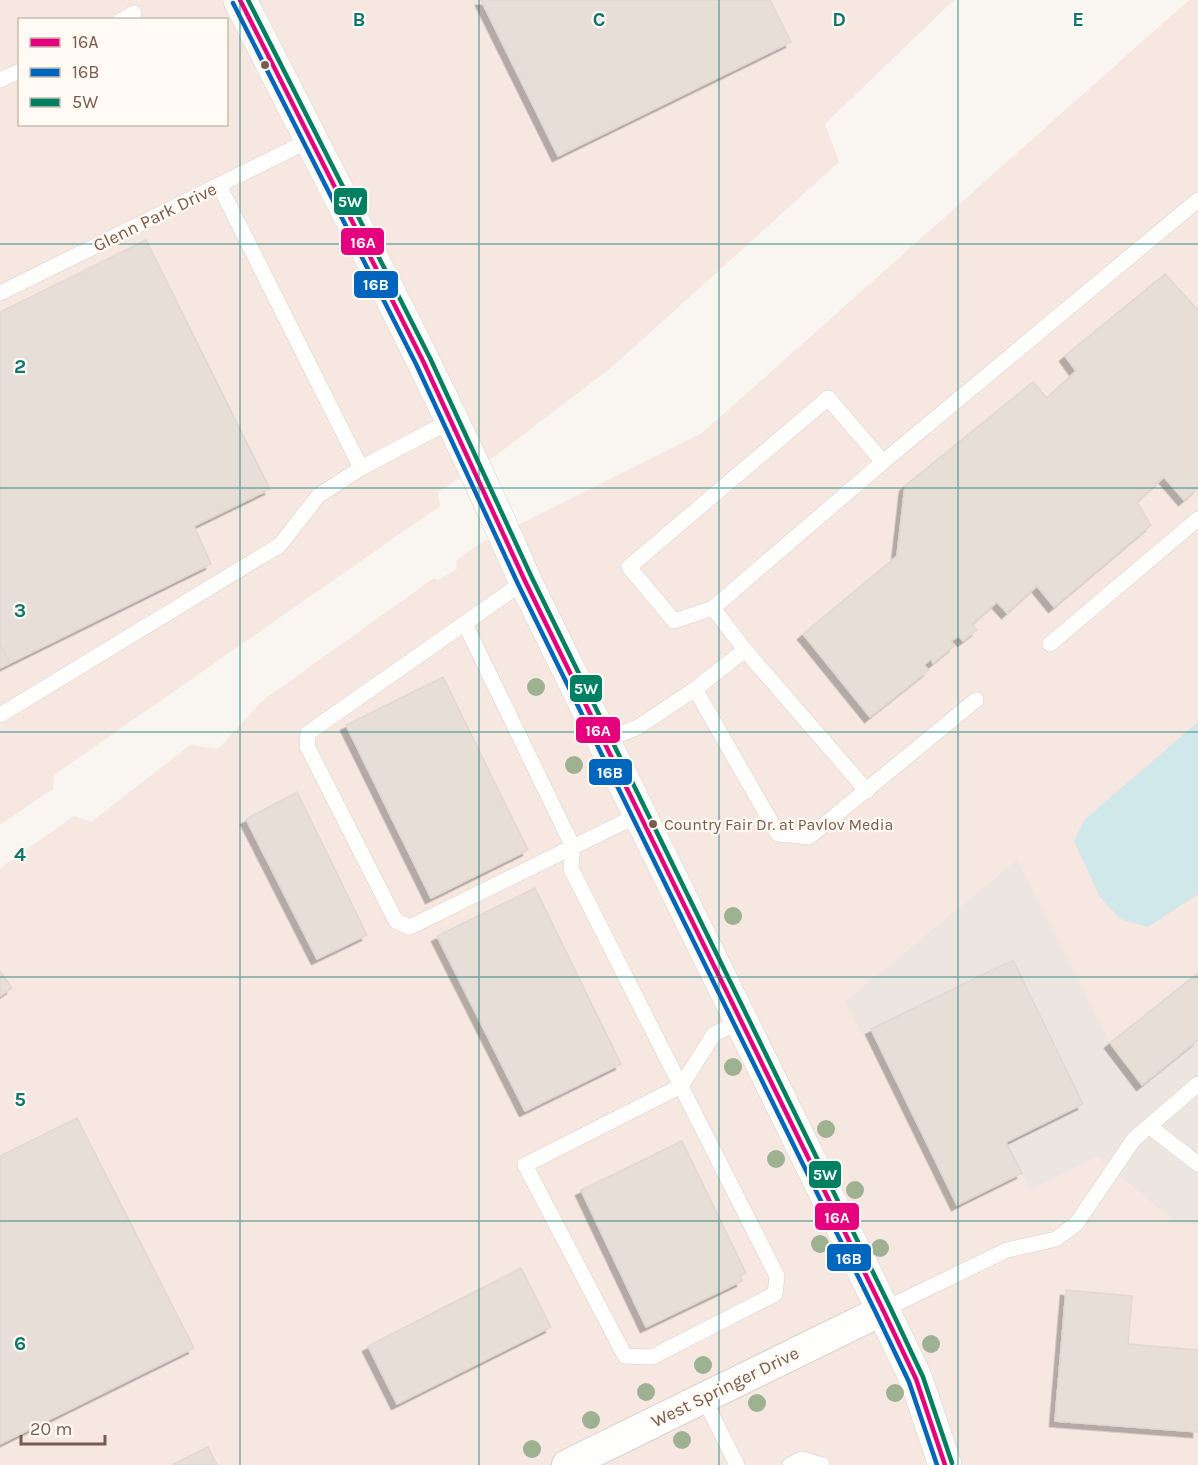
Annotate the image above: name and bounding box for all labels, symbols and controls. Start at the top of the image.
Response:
text: B [353,8,365,31]
text: C [593,8,605,31]
text: D [832,8,846,31]
text: E [1072,8,1084,31]
legend [18,18,228,126]
text: 16A [72,31,99,53]
unlabelled marker [259,59,271,71]
text: 16B [72,61,99,83]
text: 5W [72,91,98,113]
street label: Glenn Park Drive [90,178,220,256]
line badge: 5W [333,187,368,216]
text: 5W [338,192,362,211]
line badge: 16A [340,227,385,256]
text: 16A [350,233,376,252]
line badge: 16B [353,270,399,299]
text: 16B [363,275,389,294]
text: 2 [14,355,26,378]
text: 3 [14,599,26,622]
line badge: 5W [569,674,603,703]
text: 5W [574,679,598,698]
line badge: 16A [575,716,621,744]
text: 16A [585,721,611,740]
line badge: 16B [588,758,633,786]
text: 16B [597,763,623,782]
place label: Country Fair Dr. at Pavlov Media [664,815,893,834]
marker: Country Fair Dr. at Pavlov Media [647,818,659,830]
text: 4 [14,843,26,866]
text: 5 [14,1088,26,1111]
line badge: 5W [808,1160,842,1189]
text: 5W [813,1165,837,1184]
line badge: 16A [814,1202,860,1231]
text: 16A [824,1208,850,1227]
line badge: 16B [826,1243,872,1272]
text: 16B [836,1249,862,1268]
text: 6 [14,1332,26,1355]
street label: West Springer Drive [648,1342,802,1432]
scale bar [21,1408,105,1446]
text: 20 m [30,1418,72,1440]

